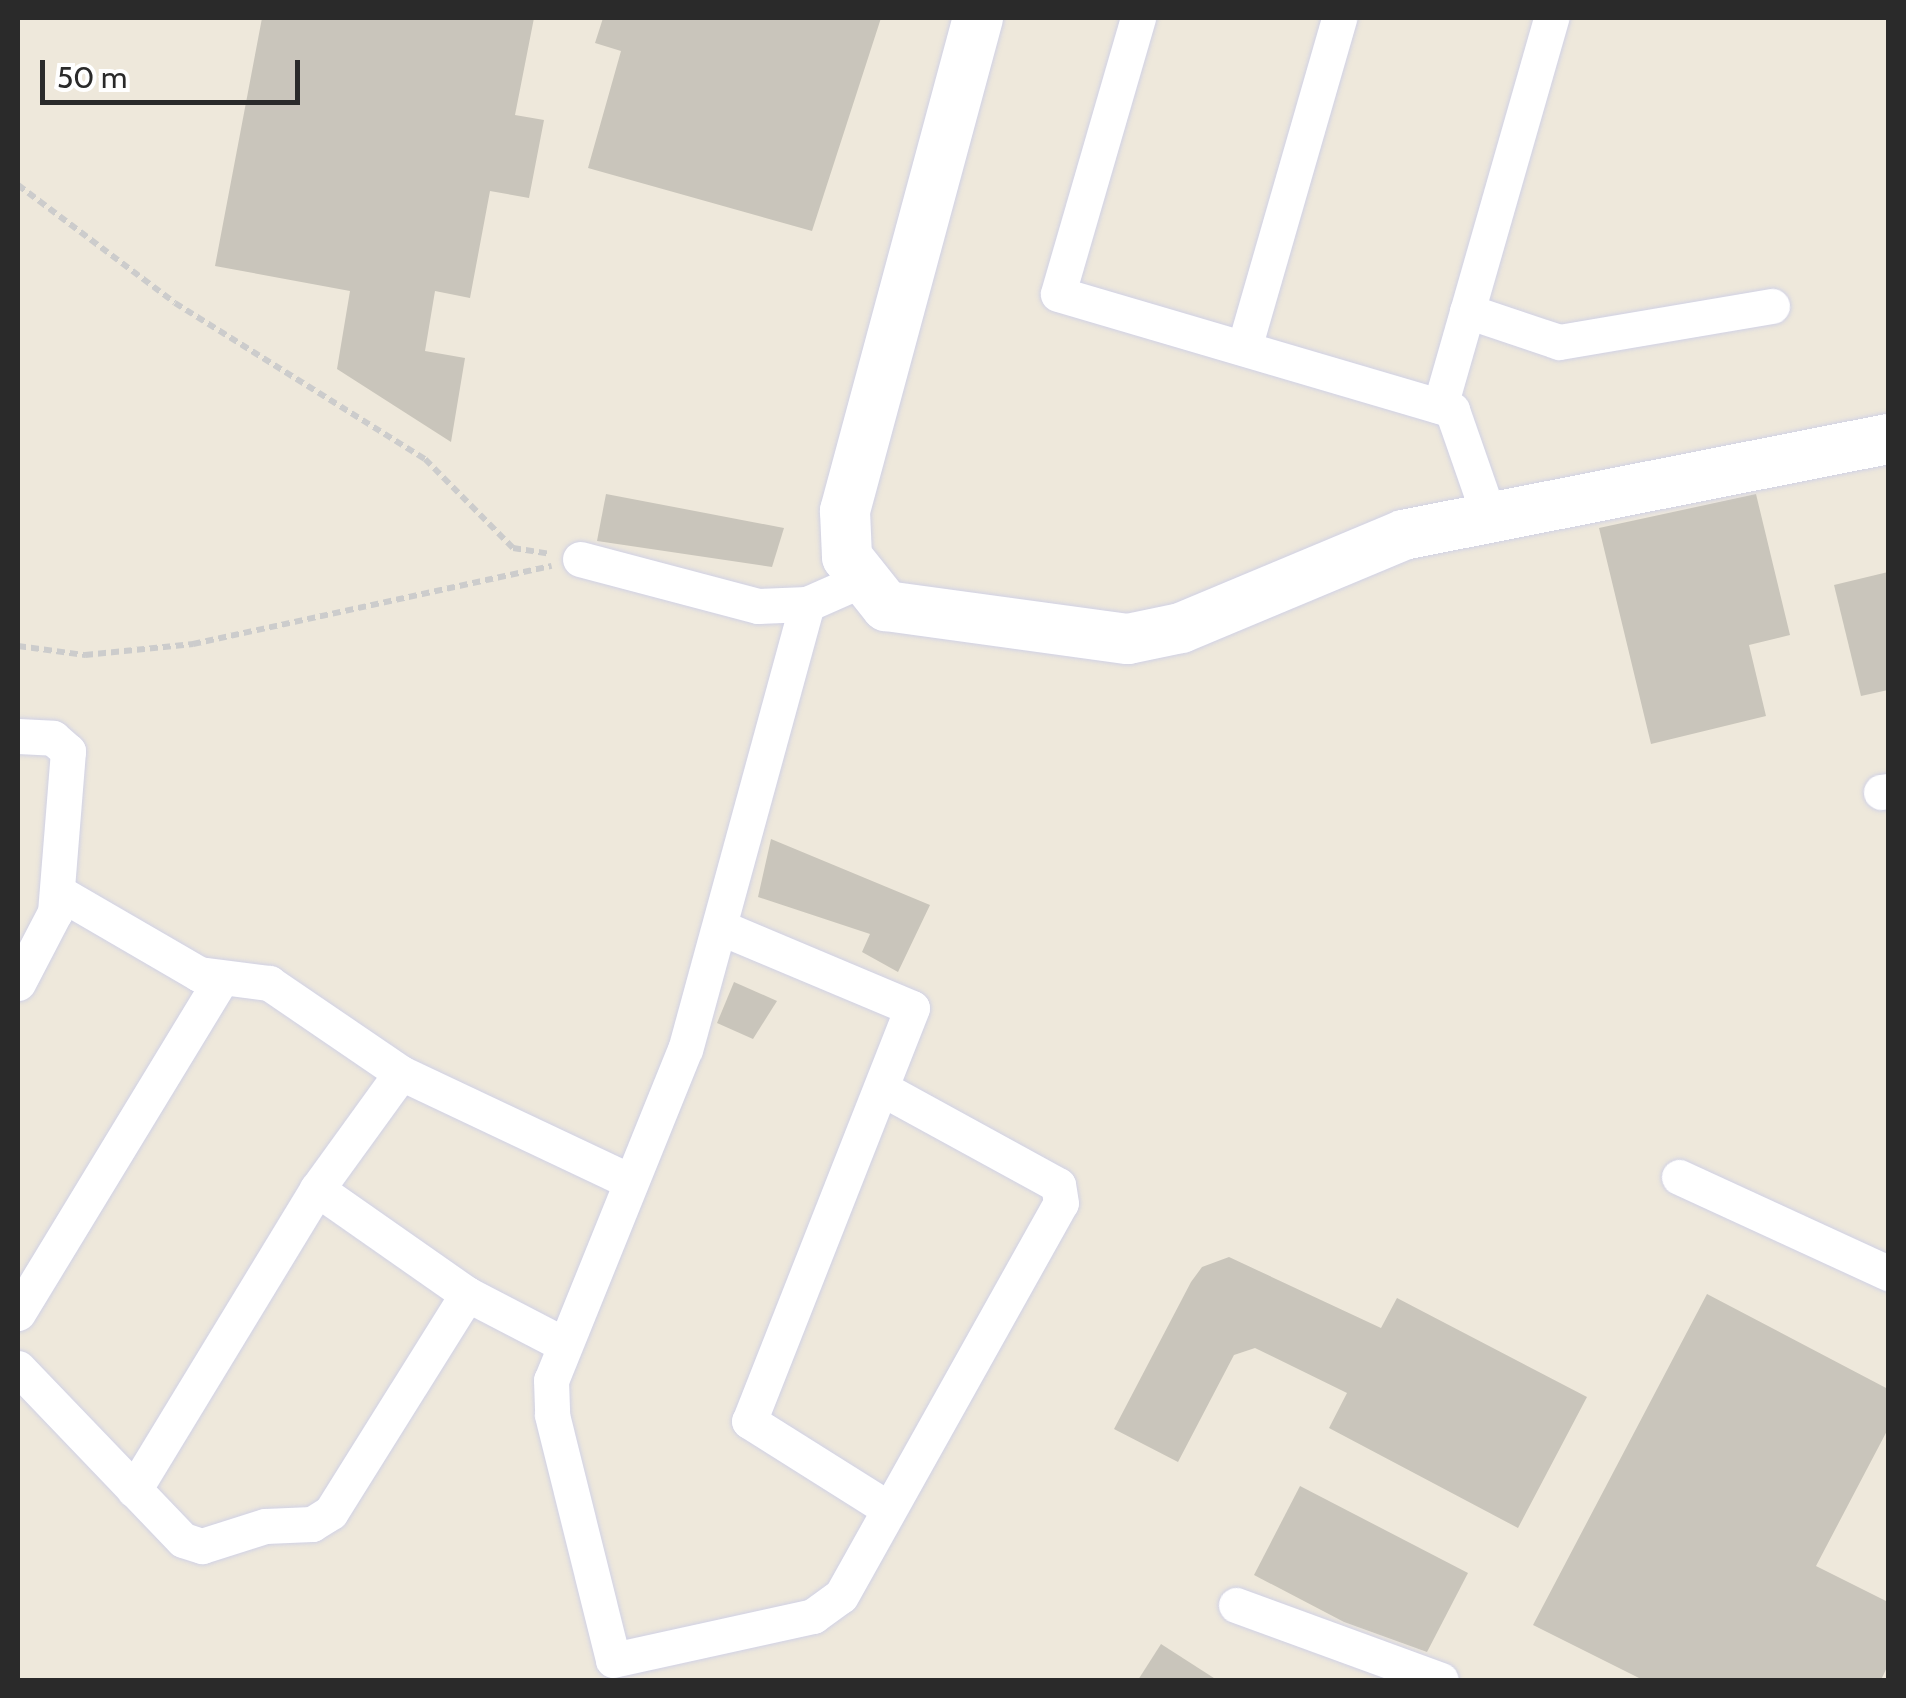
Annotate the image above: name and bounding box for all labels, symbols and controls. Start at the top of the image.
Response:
scale bar [45,40,305,102]
text: 50 m [57,59,127,96]

